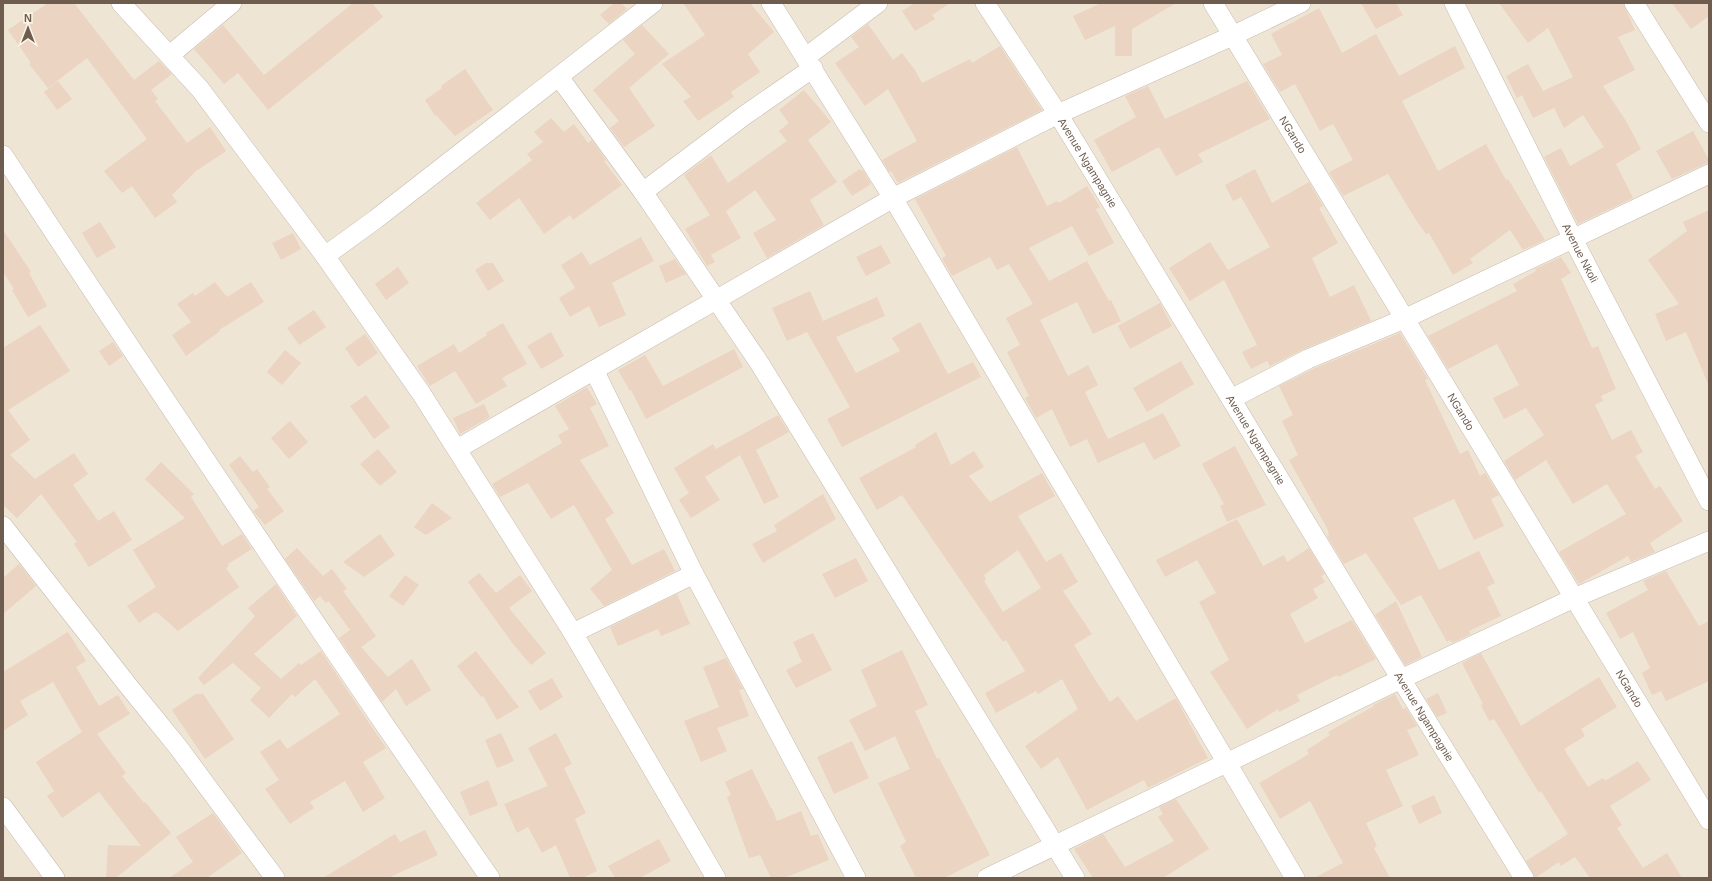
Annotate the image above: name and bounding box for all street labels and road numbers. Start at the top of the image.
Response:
street label: NGando [1277,114,1309,155]
street label: Avenue Ngampagnie [1056,116,1119,210]
street label: Avenue Nkoli [1560,221,1600,284]
street label: NGando [1445,391,1477,432]
street label: Avenue Ngampagnie [1224,393,1288,487]
street label: NGando [1613,668,1645,709]
street label: Avenue Ngampagnie [1392,670,1456,763]

